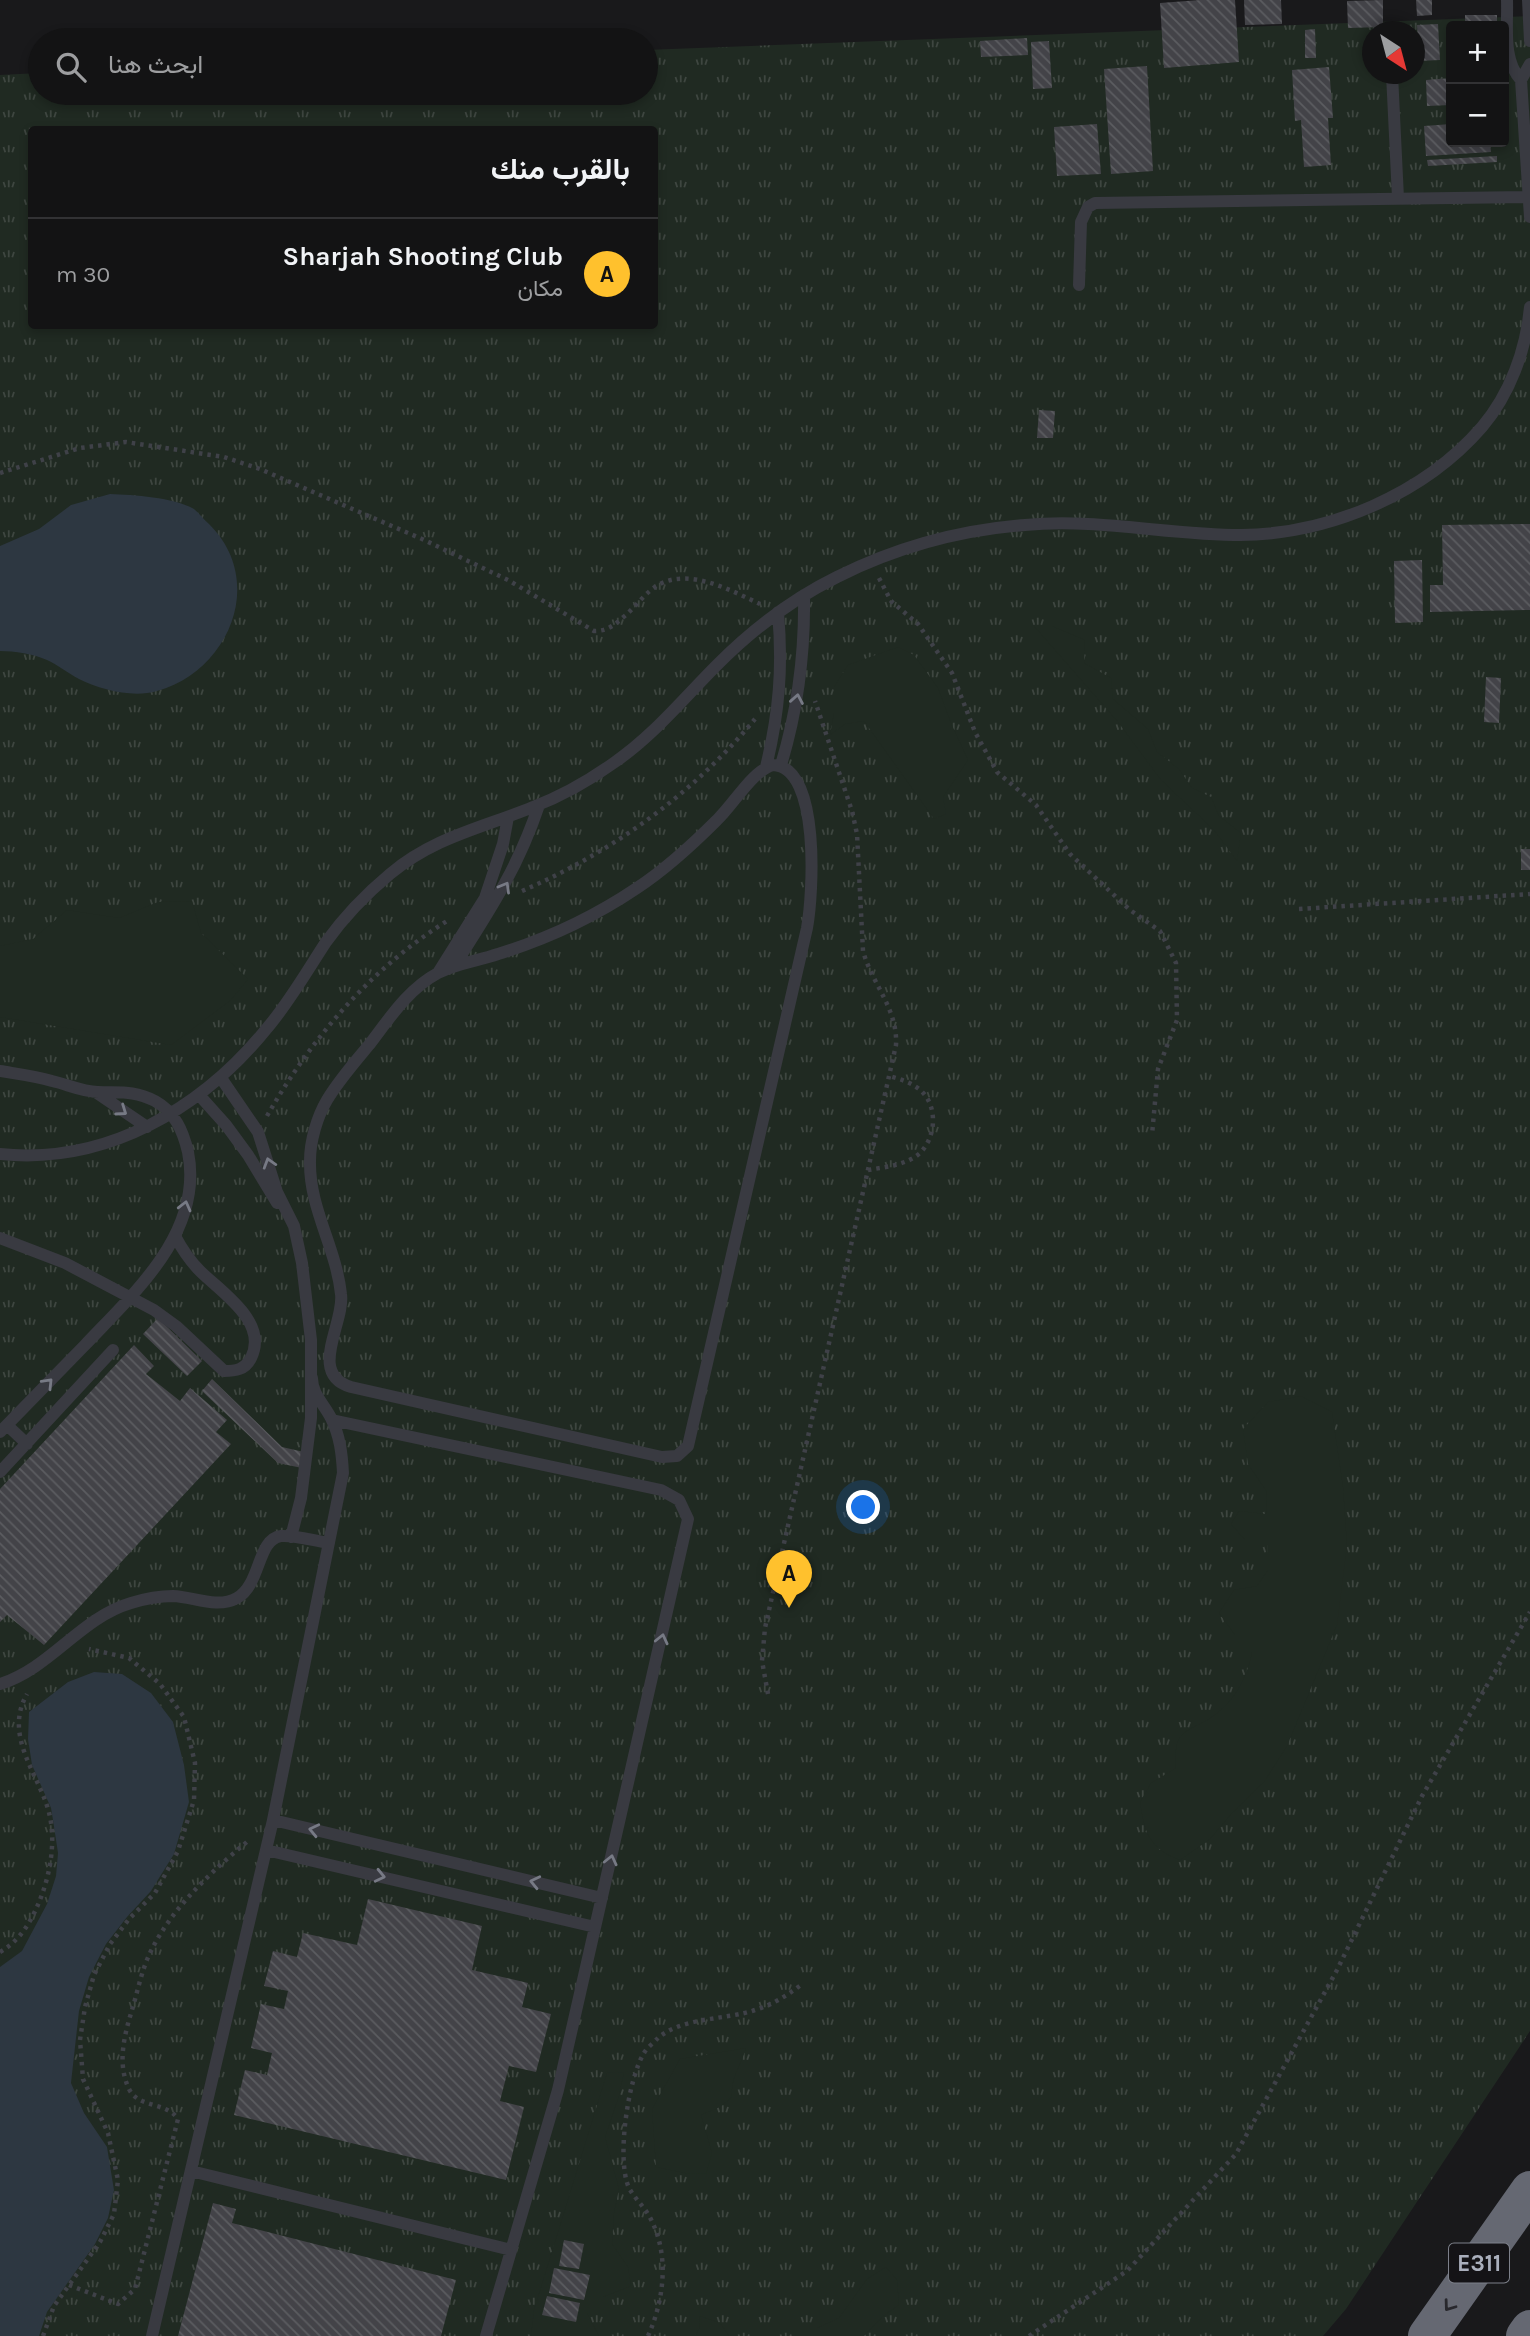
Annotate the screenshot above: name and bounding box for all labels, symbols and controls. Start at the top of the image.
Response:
north arrow [1362,21,1425,84]
map controls [1446,21,1509,147]
button: + [1446,21,1509,84]
search box [28,28,658,105]
icon: search [52,48,90,86]
text: ابحث هنا [108,49,203,80]
button: − [1446,84,1509,147]
text: بالقرب منك [491,151,630,187]
text: Sharjah Shooting Club [283,241,563,272]
text: 30 m [56,261,110,288]
text: A [600,261,614,288]
text: مكان [517,275,563,302]
one-way arrow [789,693,804,705]
one-way arrow [496,881,509,894]
one-way arrow [114,1103,127,1115]
one-way arrow [262,1157,277,1169]
one-way arrow [177,1200,191,1212]
one-way arrow [39,1378,52,1391]
your location [846,1490,880,1524]
pin: A [766,1550,812,1608]
one-way arrow [654,1633,668,1645]
one-way arrow [308,1824,320,1838]
one-way arrow [602,1854,617,1866]
one-way arrow [374,1868,386,1883]
one-way arrow [529,1876,541,1891]
road number: E311 [1449,2244,1509,2282]
one-way arrow [1445,2298,1457,2311]

